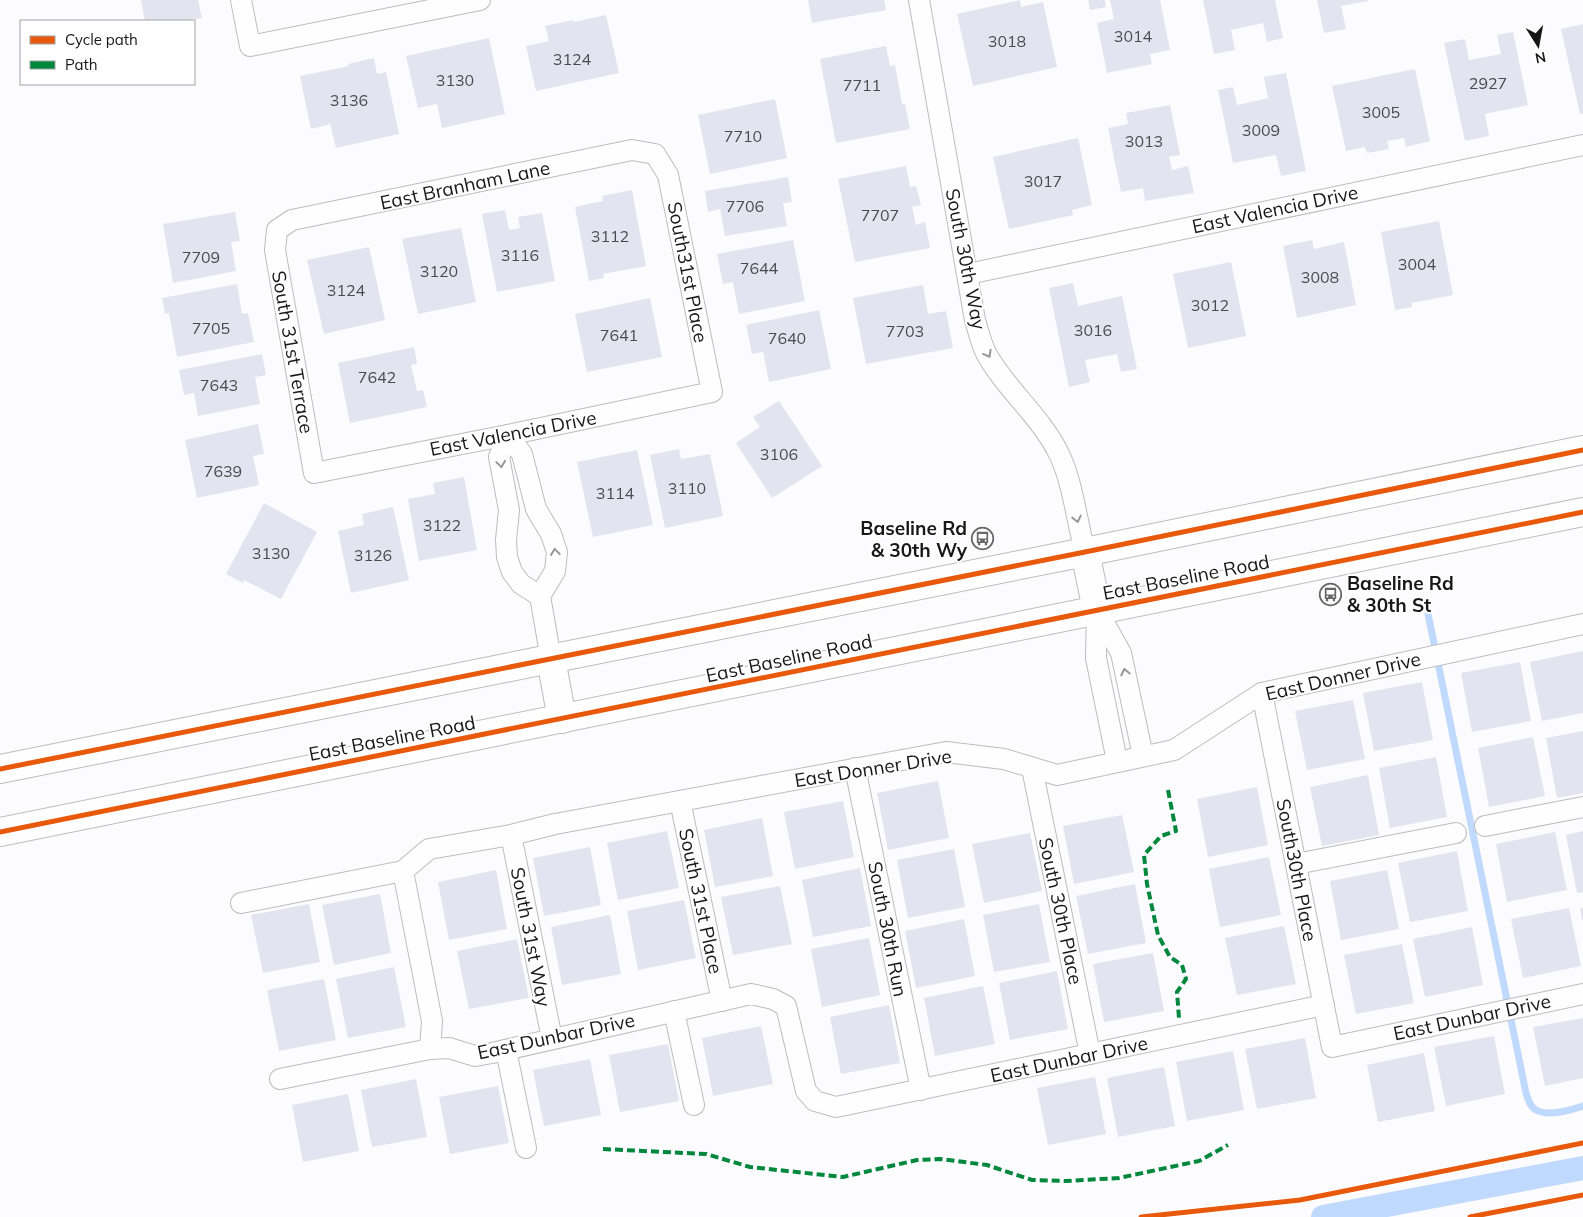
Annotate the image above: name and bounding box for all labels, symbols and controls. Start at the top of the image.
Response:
legend [20,20,195,85]
north arrow [1513,20,1563,70]
house number: 3014 [1114,26,1153,46]
text: Cycle path [65,30,138,49]
house number: 3018 [988,31,1026,51]
text: N [1534,48,1547,68]
house number: 3124 [553,49,592,69]
text: Path [65,55,97,74]
house number: 3130 [436,70,474,90]
house number: 2927 [1469,73,1507,93]
house number: 7711 [843,75,881,95]
house number: 3136 [330,90,368,110]
house number: 3005 [1362,102,1400,122]
house number: 3009 [1242,120,1280,140]
house number: 7710 [724,126,762,146]
house number: 3013 [1125,131,1163,151]
street label: East Branham Lane [378,155,552,215]
house number: 3017 [1024,171,1062,191]
street label: East Valencia Drive [1190,180,1360,238]
street label: South 30th Way [941,186,991,332]
house number: 7706 [726,196,764,216]
street label: South31st Place [663,200,713,344]
house number: 7707 [861,205,899,225]
house number: 3112 [591,226,629,246]
house number: 3116 [501,245,539,265]
house number: 7709 [182,247,220,267]
house number: 3004 [1398,254,1437,274]
house number: 7644 [740,258,779,278]
house number: 3120 [420,261,458,281]
house number: 3008 [1301,267,1339,287]
street label: South 31st Terrace [267,269,319,435]
house number: 3124 [327,280,366,300]
house number: 3012 [1191,295,1229,315]
house number: 7705 [192,318,230,338]
house number: 3016 [1074,320,1112,340]
house number: 7703 [886,321,924,341]
house number: 7641 [600,325,638,345]
house number: 7640 [768,328,806,348]
one-way arrow [982,349,992,358]
house number: 7642 [358,367,396,387]
house number: 7643 [200,375,238,395]
street label: East Valencia Drive [428,405,598,461]
house number: 3106 [760,444,798,464]
house number: 7639 [204,461,242,481]
one-way arrow [495,461,506,469]
house number: 3110 [668,478,706,498]
house number: 3114 [596,483,635,503]
one-way arrow [1071,514,1082,523]
house number: 3122 [423,515,461,535]
place label: Baseline Rd & 30th Wy [860,516,968,562]
bus stop icon: Baseline Rd & 30th Wy [971,527,995,551]
house number: 3130 [252,543,290,563]
house number: 3126 [354,545,392,565]
one-way arrow [550,548,561,556]
street label: East Baseline Road [1101,549,1271,605]
place label: Baseline Rd & 30th St [1347,571,1454,617]
bus stop icon: Baseline Rd & 30th St [1319,582,1343,606]
street label: East Baseline Road [704,629,874,687]
street label: East Donner Drive [1263,646,1423,706]
one-way arrow [1120,668,1131,676]
street label: East Baseline Road [307,710,477,766]
street label: East Donner Drive [793,744,953,792]
street label: South30th Place [1271,797,1323,943]
street label: South 31st Place [674,826,728,976]
street label: South 30th Place [1034,835,1088,987]
street label: South 30th Run [863,859,913,999]
street label: South 31st Way [506,865,556,1009]
street label: East Dunbar Drive [1391,989,1553,1045]
street label: East Dunbar Drive [475,1008,637,1064]
street label: East Dunbar Drive [988,1031,1150,1087]

